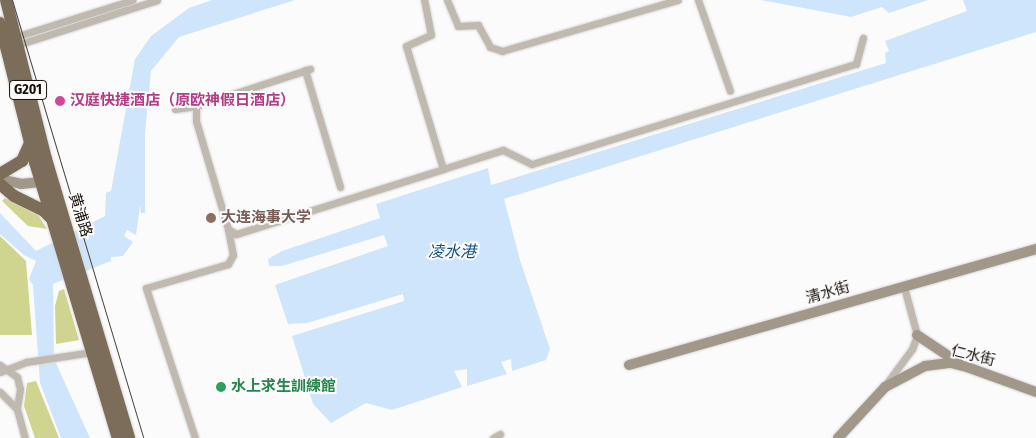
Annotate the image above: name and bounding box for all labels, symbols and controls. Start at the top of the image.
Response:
road number: G201 [8,78,48,102]
place label: 汉庭快捷酒店（原欧神假日酒店） [70,92,295,110]
marker: 汉庭快捷酒店（原欧神假日酒店） [54,95,66,107]
street label: 黄浦路 [65,191,95,239]
place label: 大连海事大学 [221,209,311,227]
marker: 大连海事大学 [205,212,217,224]
water label: 凌水港 [428,242,476,262]
street label: 清水街 [804,278,852,308]
street label: 仁水街 [949,342,997,370]
place label: 水上求生訓練館 [231,378,336,396]
marker: 水上求生訓練館 [215,381,227,393]

